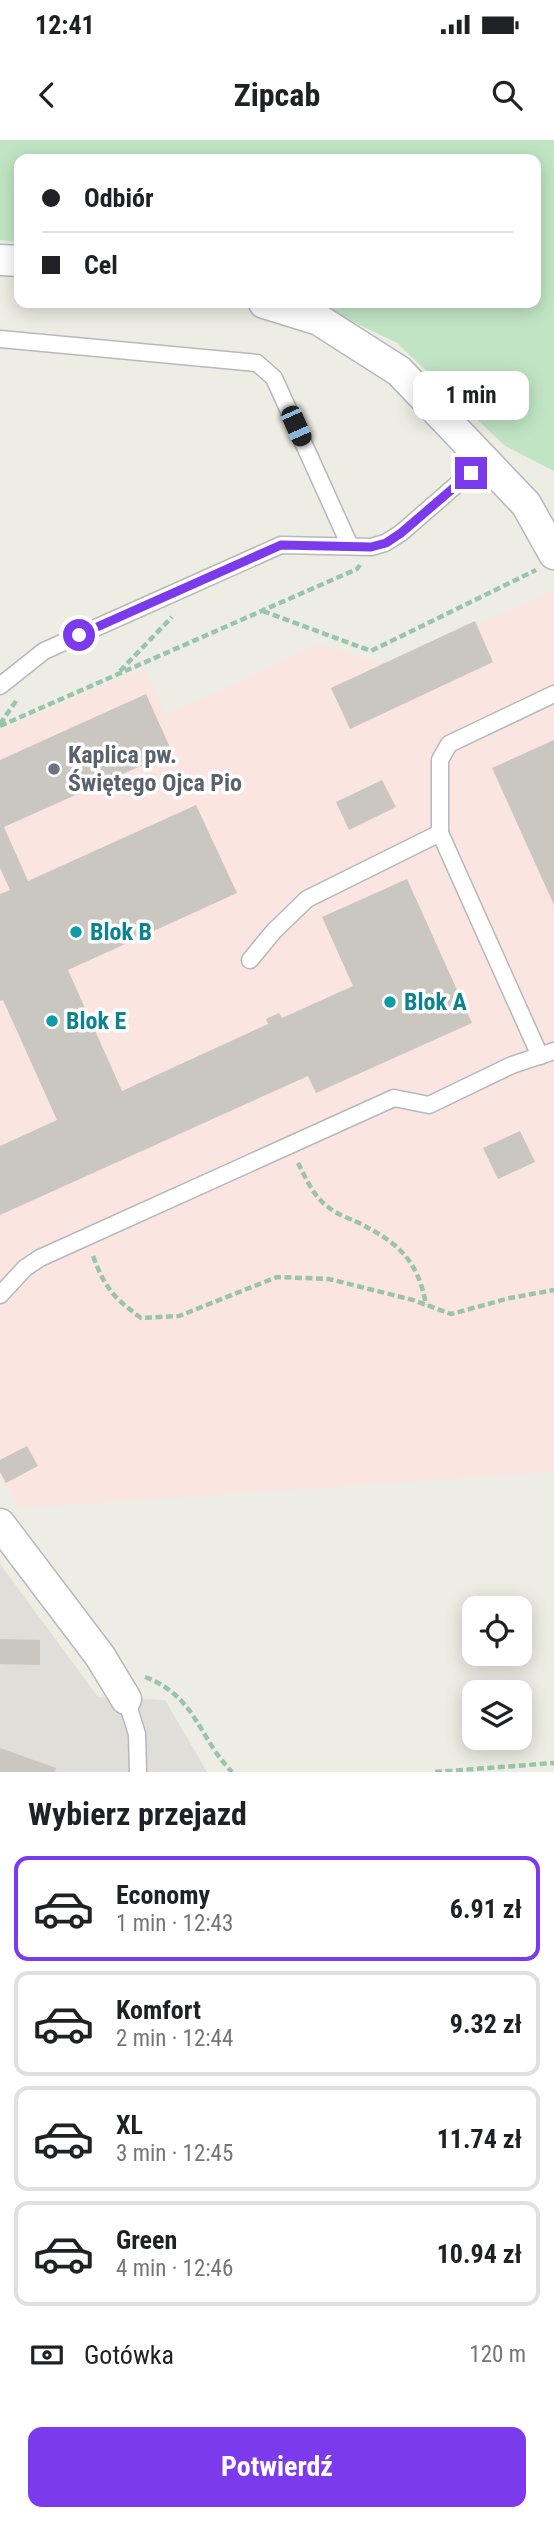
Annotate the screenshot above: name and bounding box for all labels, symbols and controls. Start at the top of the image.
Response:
text: 12:41 [35,10,95,40]
icon: back [28,76,66,114]
text: Zipcab [234,76,320,114]
icon: search [488,76,526,114]
text: Odbiór [84,183,154,213]
text: Cel [84,250,118,280]
callout: 1 min [413,372,529,420]
text: 1 min [445,382,497,409]
car [278,403,315,449]
route end [455,457,487,489]
route start [63,619,95,651]
place label: Kaplica pw. Świętego Ojca Pio [68,741,242,797]
marker: Kaplica pw. Świętego Ojca Pio [46,761,62,777]
place label: Blok B [90,918,152,946]
marker: Blok B [68,924,84,940]
place label: Blok A [404,988,467,1016]
marker: Blok A [382,994,398,1010]
place label: Blok E [66,1007,126,1035]
marker: Blok E [44,1013,60,1029]
map controls [462,1596,532,1750]
button: locate [462,1596,532,1666]
button: layers [462,1680,532,1750]
text: Wybierz przejazd [28,1795,247,1833]
icon: car [32,1877,95,1940]
text: Economy [116,1880,210,1910]
text: 6.91 zł [450,1894,522,1924]
text: 1 min · 12:43 [116,1910,233,1937]
icon: car [32,1992,95,2055]
text: Komfort [116,1995,201,2025]
text: 9.32 zł [450,2009,522,2039]
text: 2 min · 12:44 [116,2025,233,2052]
icon: car [32,2107,95,2170]
text: XL [116,2110,143,2140]
text: 11.74 zł [437,2124,522,2154]
text: 3 min · 12:45 [116,2140,233,2167]
icon: car [32,2222,95,2285]
text: Green [116,2225,177,2255]
text: 10.94 zł [437,2239,522,2269]
text: 4 min · 12:46 [116,2255,233,2282]
icon: cash [28,2336,66,2374]
text: Gotówka [84,2340,174,2370]
text: 120 m [469,2341,526,2368]
button: Potwierdź [28,2427,526,2507]

